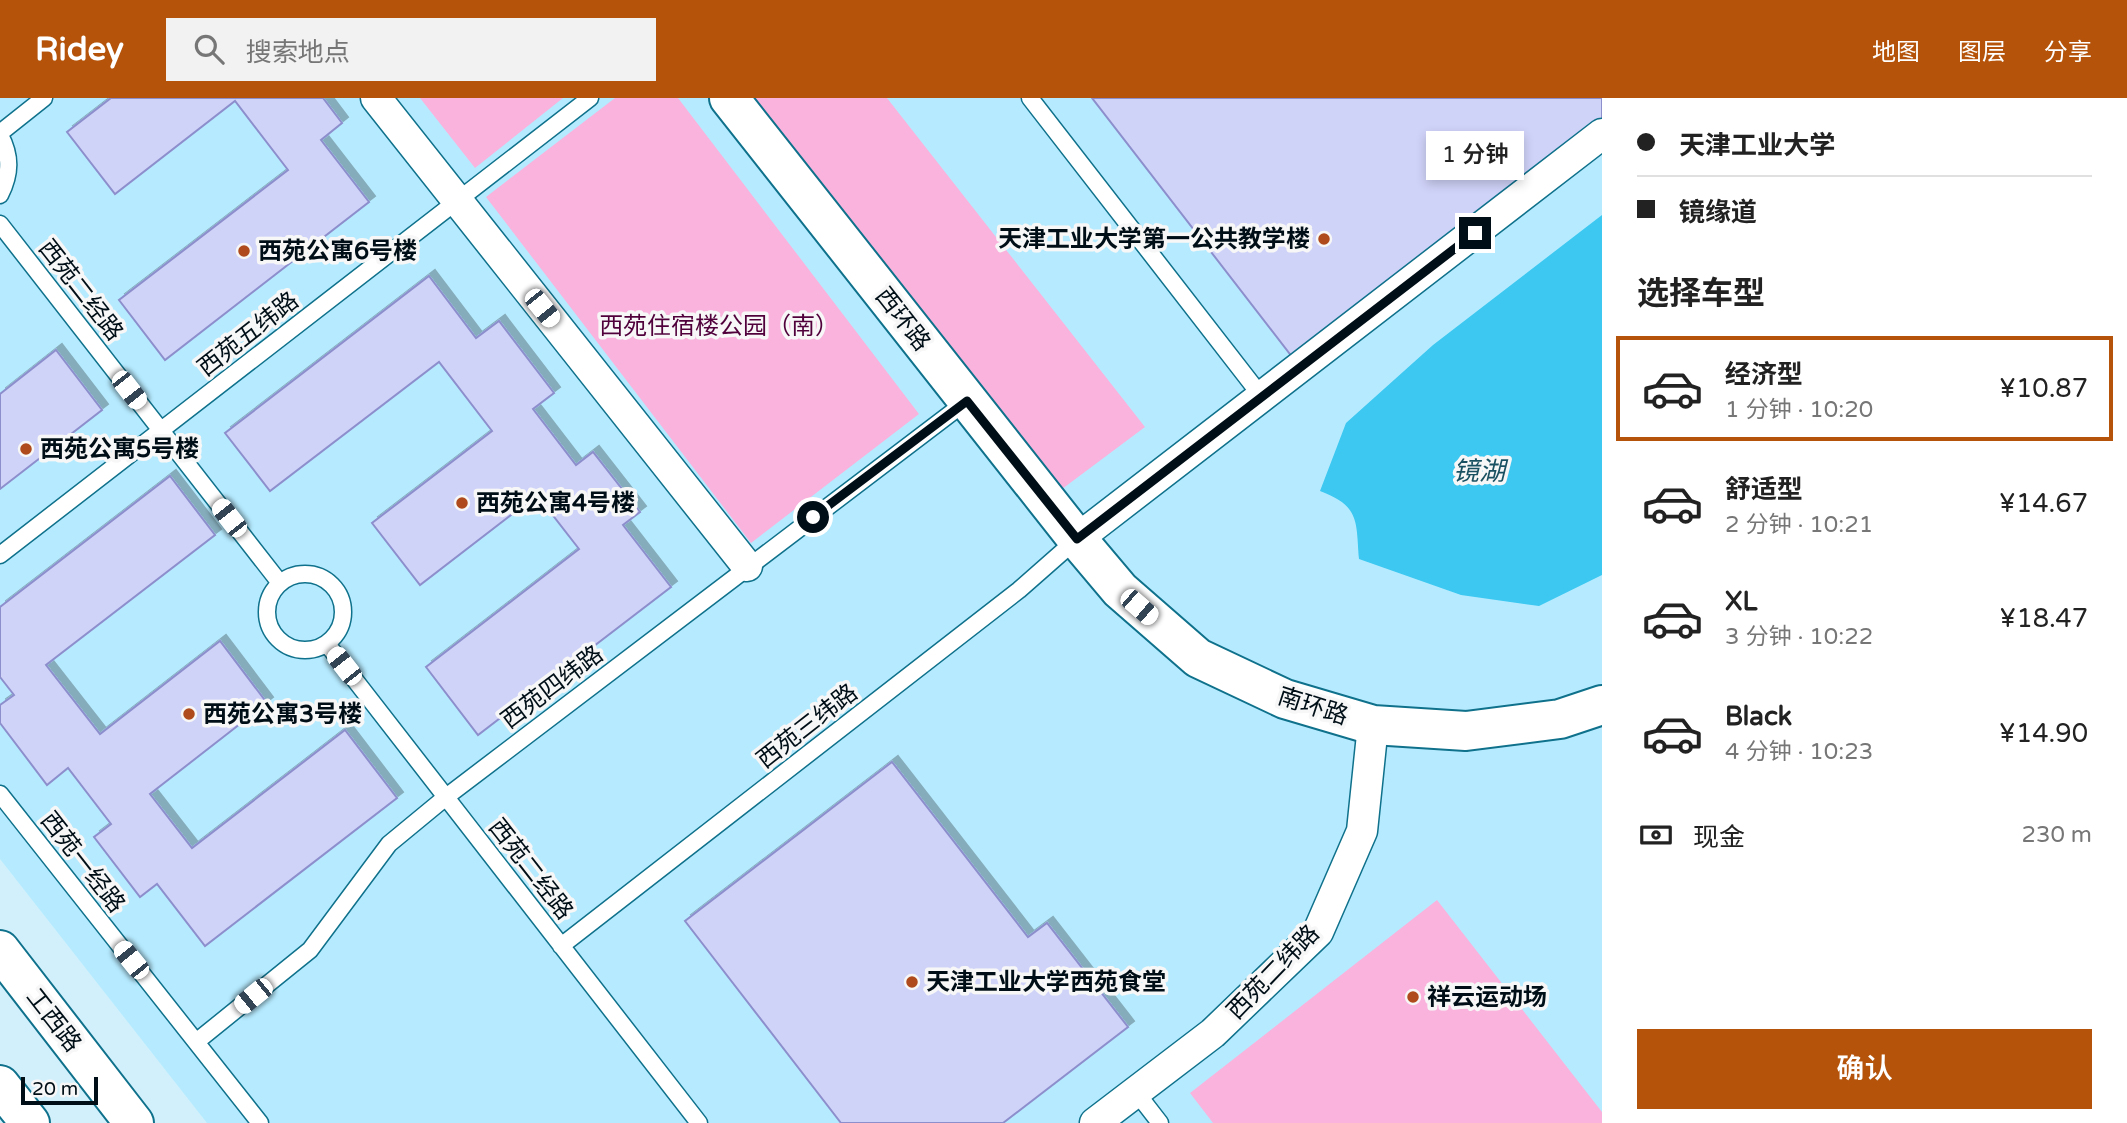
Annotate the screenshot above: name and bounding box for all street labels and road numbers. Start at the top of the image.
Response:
street label: 西苑二经路 [32,234,129,347]
street label: 西环路 [869,282,936,357]
street label: 西苑五纬路 [192,286,305,383]
street label: 西苑四纬路 [496,640,609,735]
street label: 西苑三纬路 [751,678,864,775]
street label: 南环路 [1274,682,1352,731]
street label: 西苑一经路 [34,806,131,919]
street label: 西苑二经路 [482,813,579,926]
street label: 西苑二纬路 [1221,919,1325,1026]
street label: 工西路 [20,983,87,1058]

